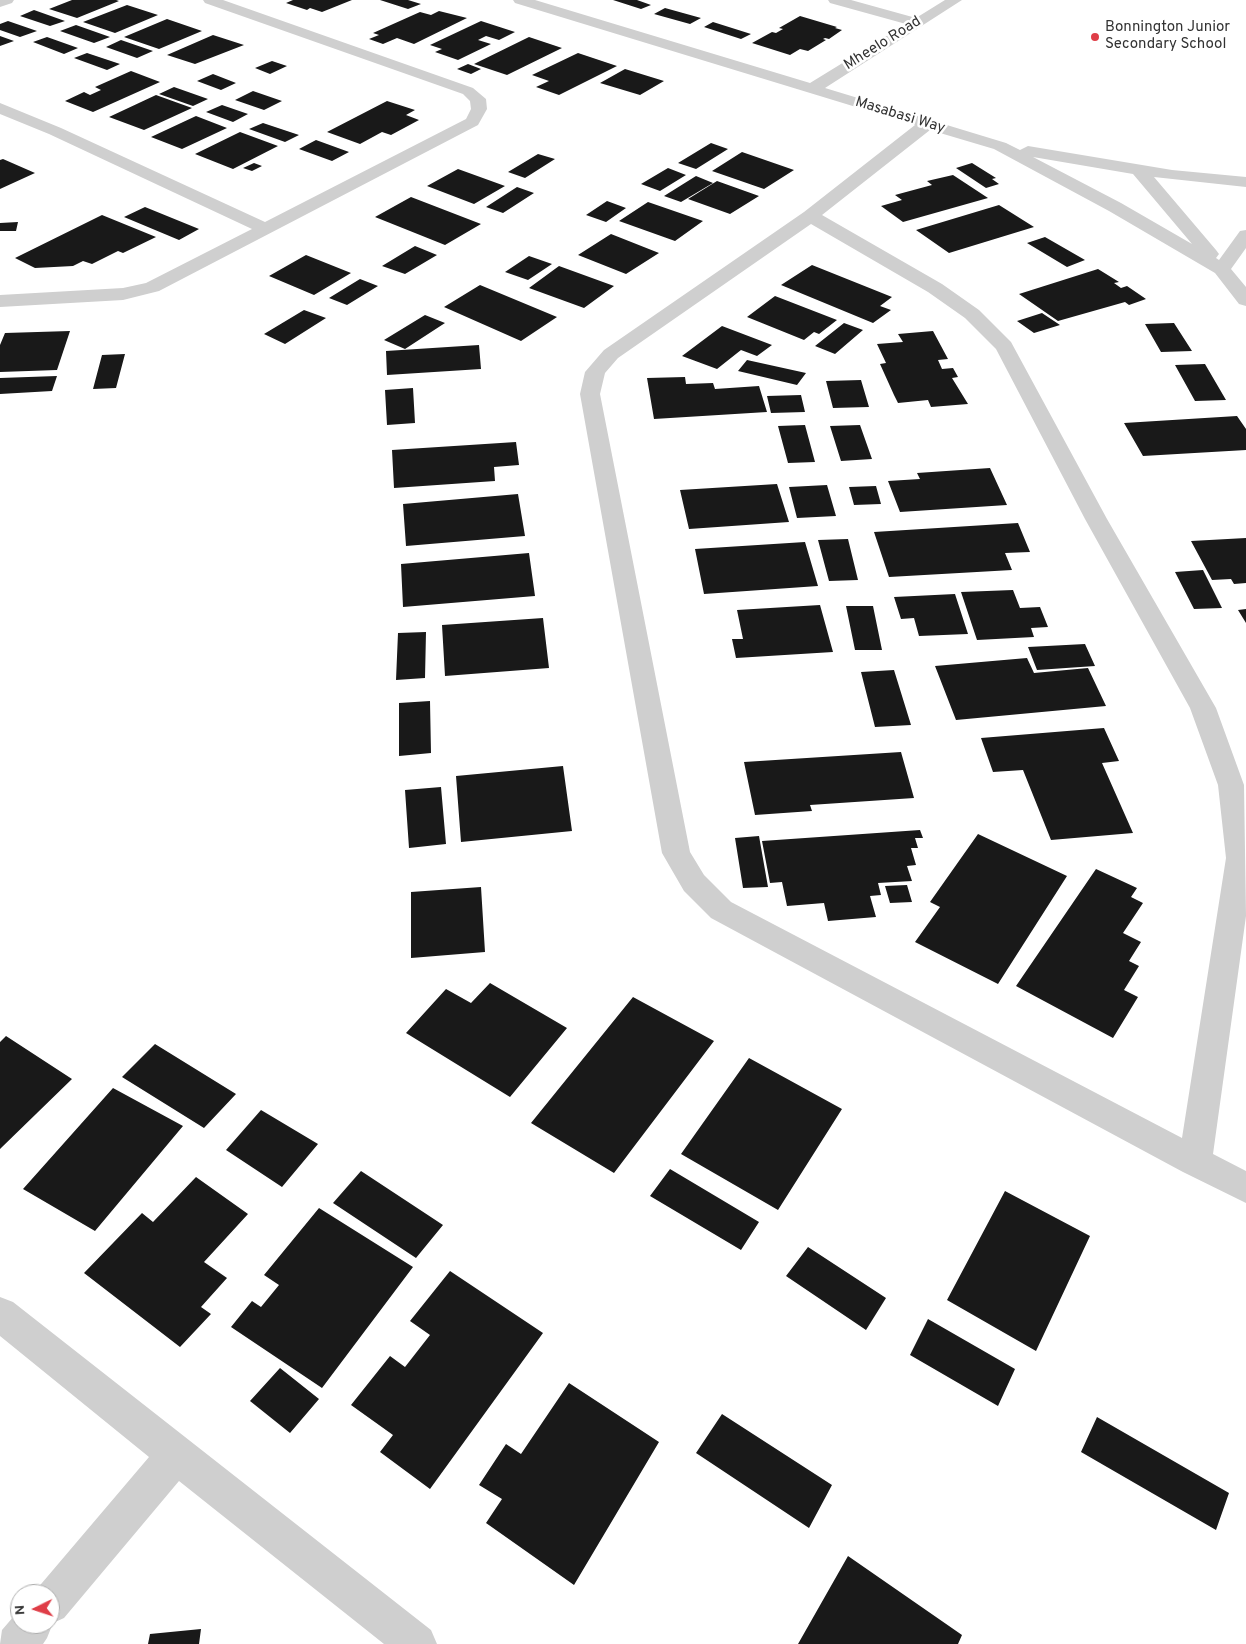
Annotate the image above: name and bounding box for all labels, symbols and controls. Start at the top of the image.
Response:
street label: Mheelo Road [841,13,925,75]
place label: Bonnington Junior Secondary School [1105,19,1230,54]
marker: Bonnington Junior Secondary School [1089,31,1101,43]
street label: Masabasi Way [853,94,947,138]
north arrow [10,1584,60,1634]
text: N [12,1604,29,1616]

